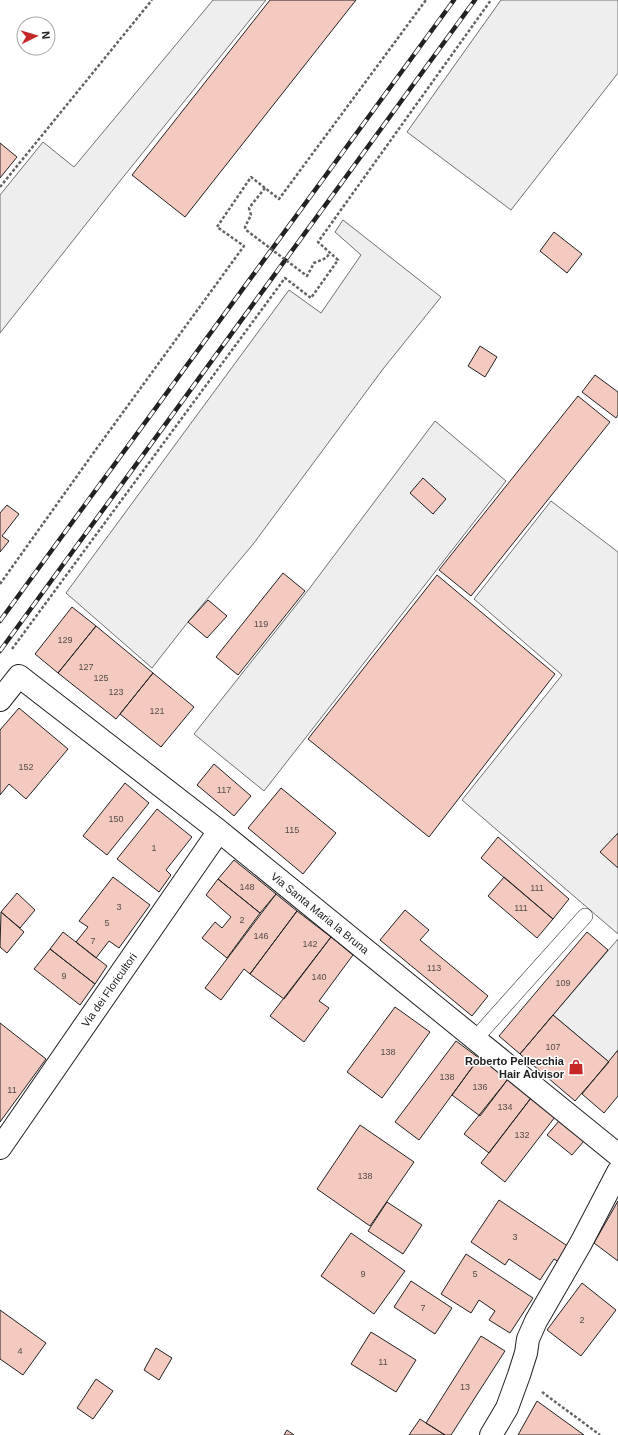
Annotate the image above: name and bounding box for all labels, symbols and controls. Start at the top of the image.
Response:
north arrow [16,16,56,56]
text: N [40,31,52,40]
house number: 119 [254,619,268,629]
house number: 129 [57,635,73,645]
house number: 127 [78,662,94,672]
house number: 125 [93,673,109,683]
house number: 123 [108,687,124,697]
house number: 121 [149,706,165,716]
house number: 152 [18,762,34,772]
house number: 117 [217,785,231,795]
house number: 150 [108,814,124,824]
house number: 115 [285,825,299,835]
house number: 1 [151,843,157,853]
street label: Via Santa Maria la Bruna [269,870,372,957]
house number: 148 [239,882,255,892]
house number: 111 [530,883,544,893]
house number: 3 [116,902,122,912]
house number: 111 [514,903,528,913]
house number: 2 [239,915,245,925]
house number: 5 [104,918,110,928]
house number: 146 [253,931,269,941]
house number: 7 [90,936,96,946]
house number: 142 [302,939,318,949]
street label: Via dei Floricultori [79,951,139,1029]
house number: 113 [427,963,441,973]
house number: 9 [61,971,67,981]
house number: 140 [311,972,327,982]
house number: 109 [555,978,571,988]
house number: 107 [545,1042,561,1052]
house number: 138 [380,1047,396,1057]
place label: Roberto Pellecchia Hair Advisor [465,1055,565,1080]
shop icon: Roberto Pellecchia Hair Advisor [567,1058,585,1076]
house number: 138 [439,1072,455,1082]
house number: 136 [472,1082,488,1092]
house number: 11 [7,1085,17,1095]
house number: 134 [497,1102,513,1112]
house number: 132 [514,1130,530,1140]
house number: 138 [357,1171,373,1181]
house number: 3 [512,1232,518,1242]
house number: 9 [360,1269,366,1279]
house number: 5 [472,1269,478,1279]
house number: 7 [420,1303,426,1313]
house number: 2 [579,1315,585,1325]
house number: 4 [17,1346,23,1356]
house number: 11 [378,1357,388,1367]
house number: 13 [460,1382,470,1392]

